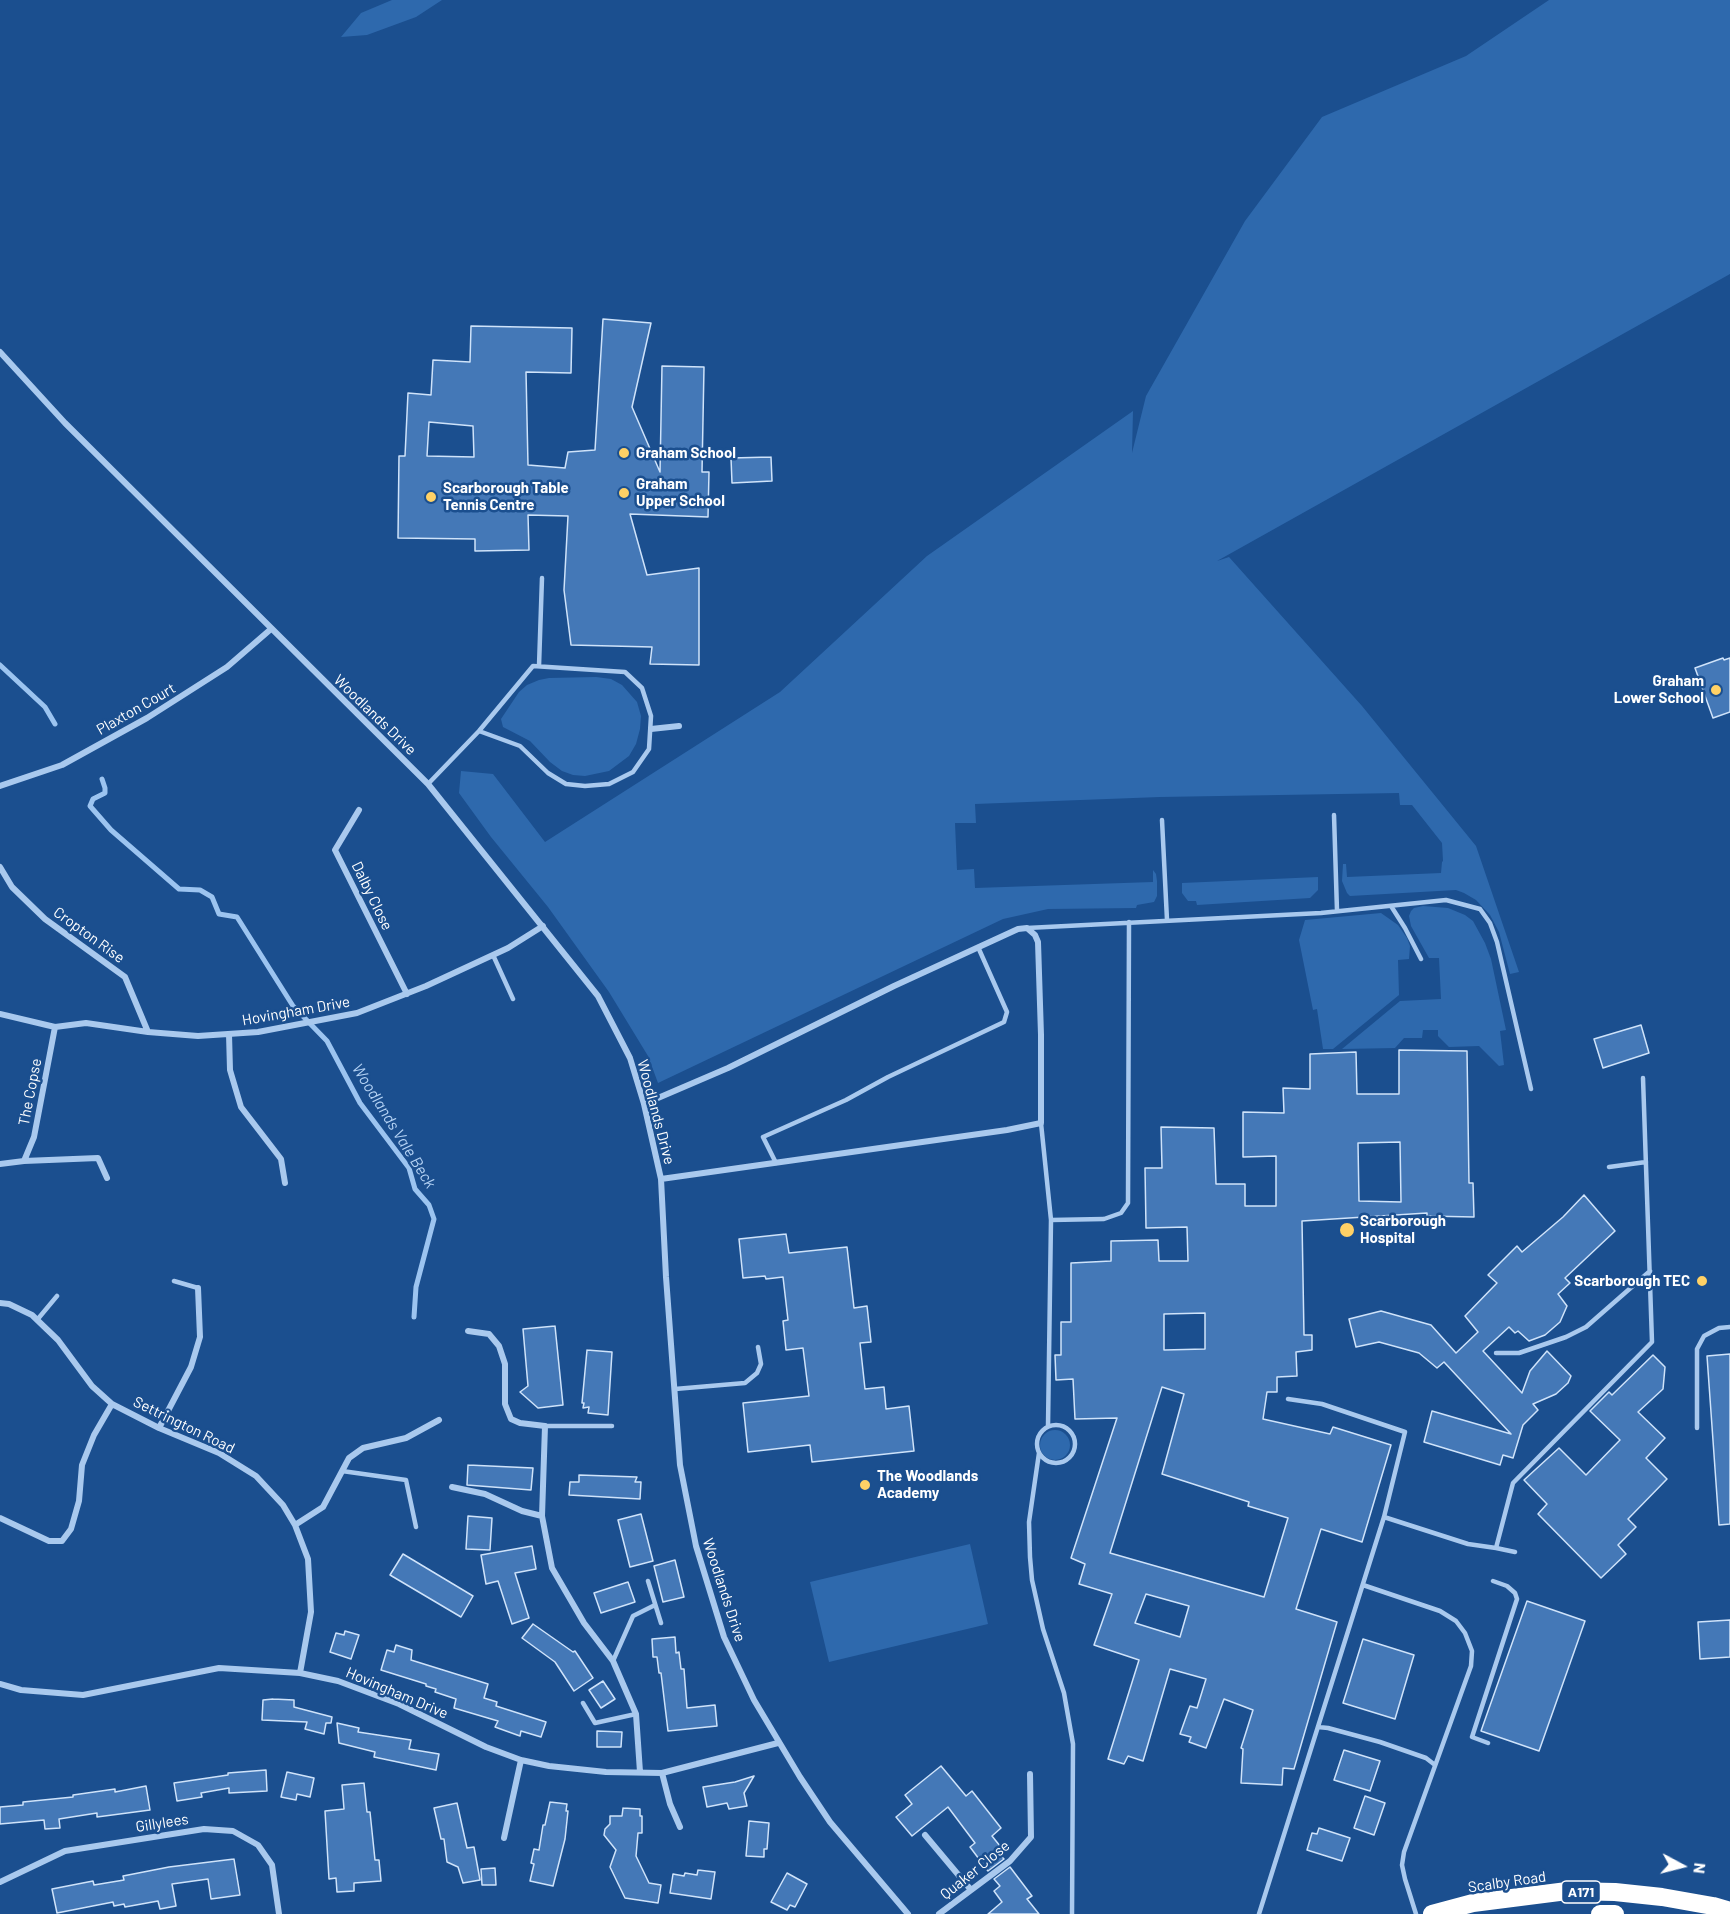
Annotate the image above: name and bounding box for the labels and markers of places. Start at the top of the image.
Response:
place label: Graham School [636,444,736,462]
marker: Graham School [617,446,631,460]
place label: Graham Upper School [636,475,725,510]
place label: Scarborough Table Tennis Centre [443,479,569,514]
marker: Graham Upper School [617,486,631,500]
marker: Scarborough Table Tennis Centre [424,490,438,504]
place label: Graham Lower School [1614,672,1704,707]
marker: Graham Lower School [1709,683,1723,697]
place label: Scarborough Hospital [1360,1212,1446,1247]
marker: Scarborough Hospital [1338,1221,1356,1239]
place label: Scarborough TEC [1574,1272,1690,1290]
marker: Scarborough TEC [1695,1274,1709,1288]
place label: The Woodlands Academy [877,1467,978,1502]
marker: The Woodlands Academy [858,1478,872,1492]

